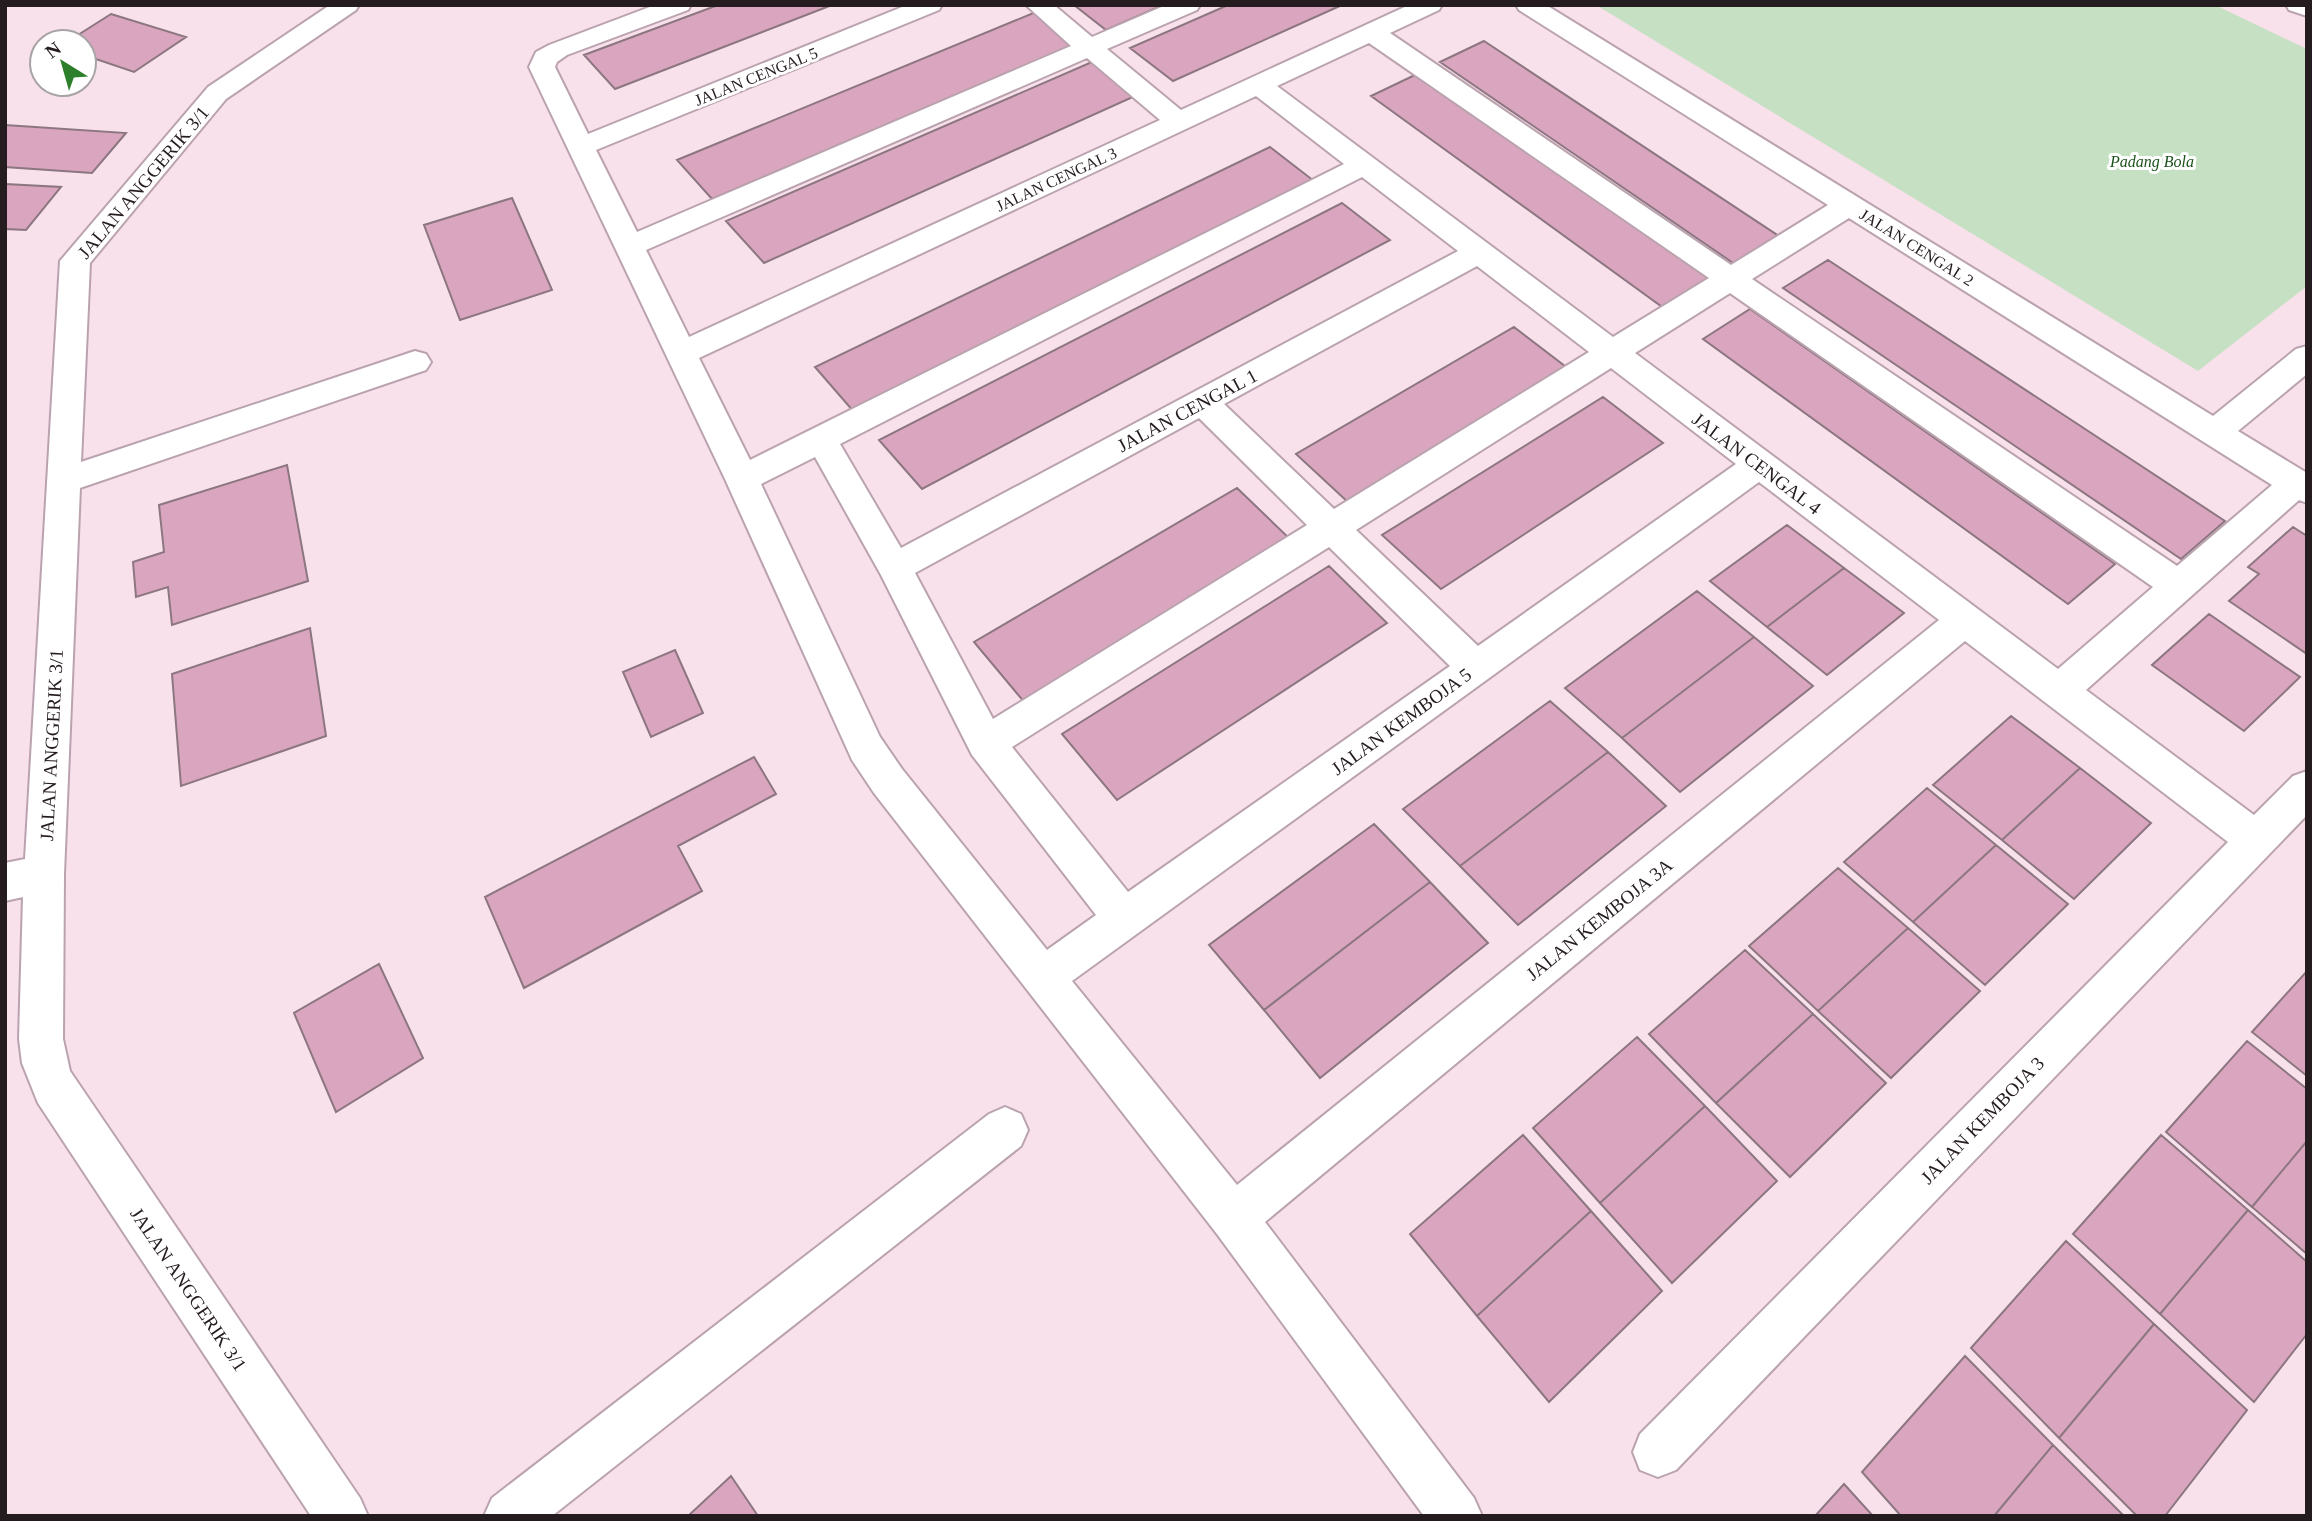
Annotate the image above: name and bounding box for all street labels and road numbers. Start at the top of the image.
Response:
street label: JALAN CENGAL 5 [692,44,820,109]
street label: JALAN ANGGERIK 3/1 [74,102,213,263]
street label: JALAN CENGAL 3 [993,144,1119,215]
street label: JALAN CENGAL 2 [1857,206,1977,289]
street label: JALAN CENGAL 1 [1114,365,1261,456]
street label: JALAN CENGAL 4 [1688,408,1826,519]
street label: JALAN ANGGERIK 3/1 [36,649,67,841]
street label: JALAN KEMBOJA 5 [1327,664,1475,779]
street label: JALAN KEMBOJA 3A [1522,854,1677,985]
street label: JALAN KEMBOJA 3 [1917,1053,2048,1188]
street label: JALAN ANGGERIK 3/1 [126,1204,251,1375]

